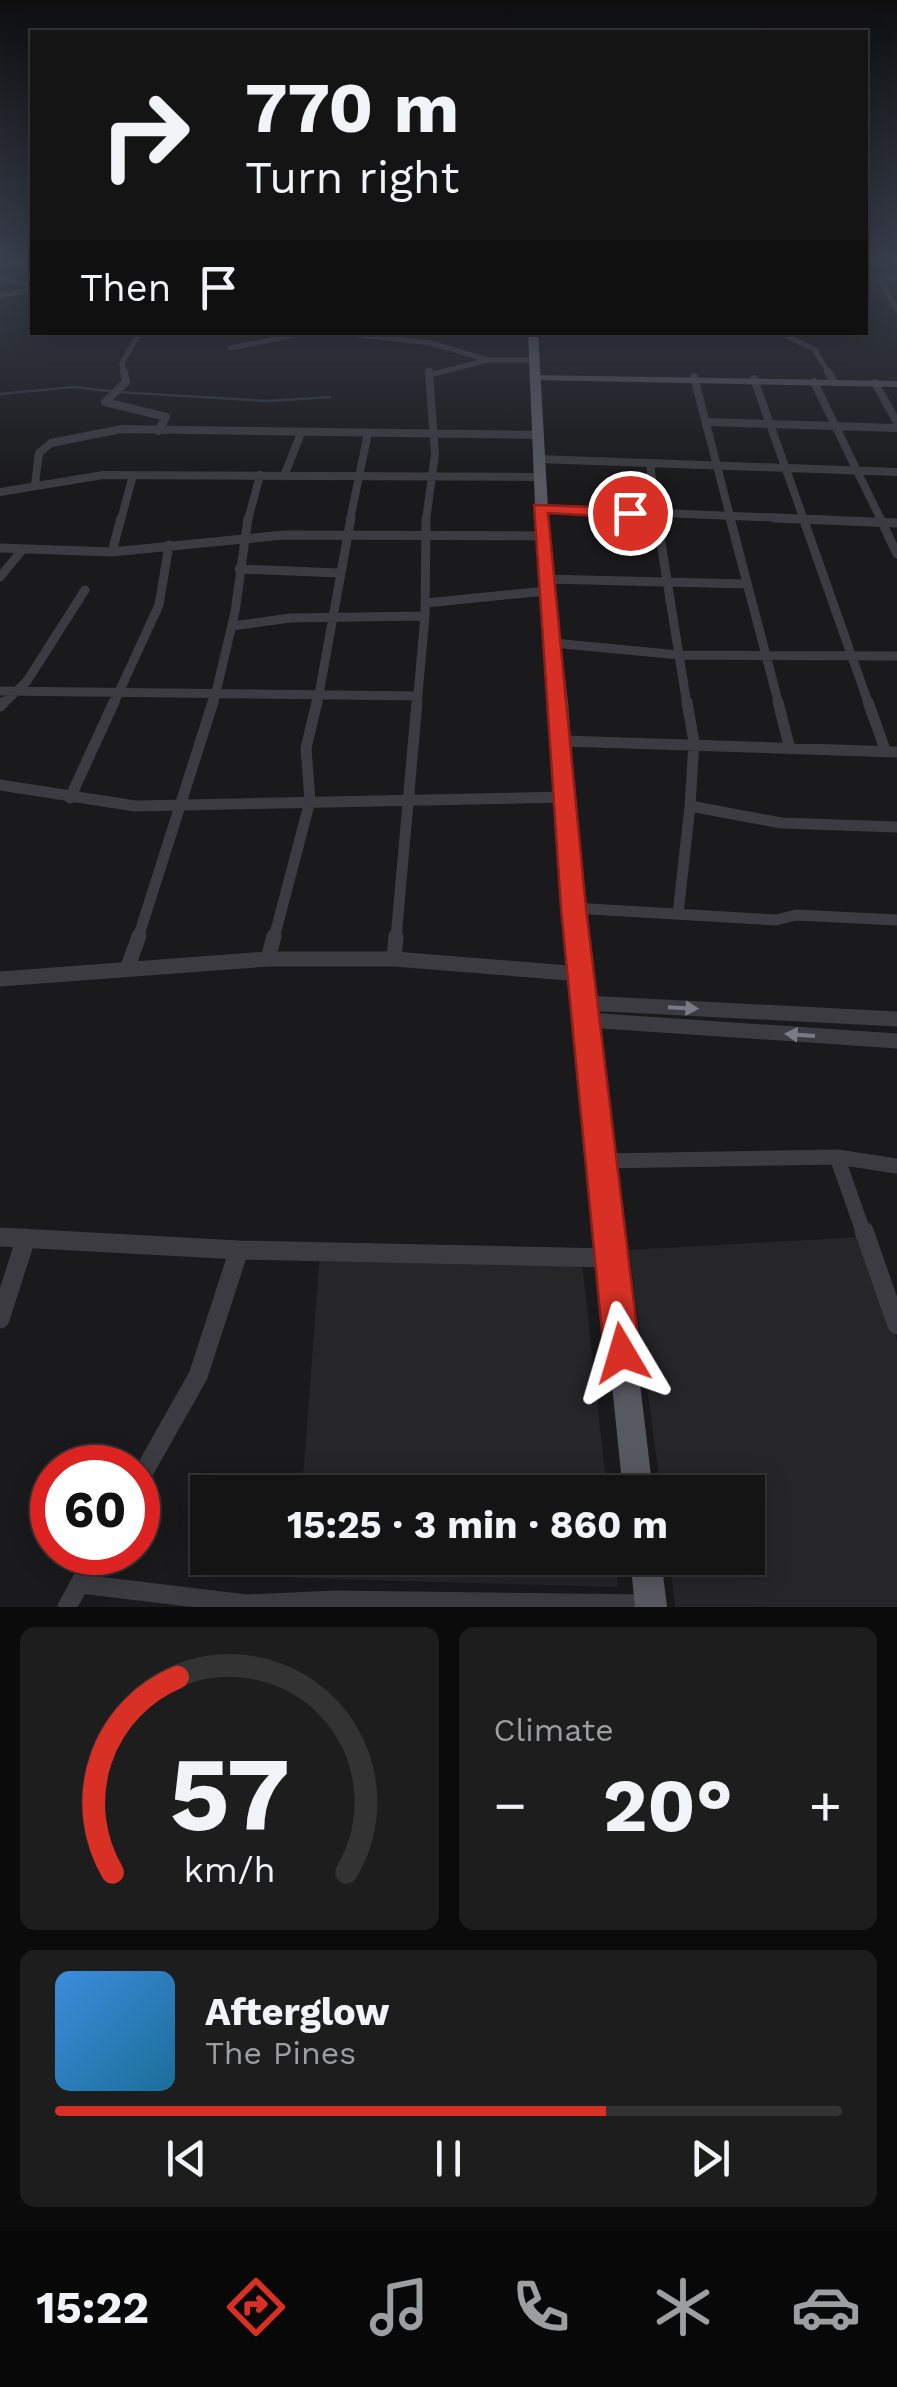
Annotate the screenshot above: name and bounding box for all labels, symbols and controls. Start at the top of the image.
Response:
text: 770 m [245,67,459,149]
icon: right [80,70,210,200]
text: Turn right [245,151,459,204]
icon: arrive [191,260,246,315]
text: Then [80,266,171,310]
pin [588,471,673,556]
icon: arrive [603,486,658,541]
one-way arrow [667,1000,699,1016]
one-way arrow [783,1027,815,1043]
position arrow [570,1301,674,1405]
speed limit sign: 60 [30,1445,160,1575]
text: 15:25 · 3 min · 860 m [287,1503,668,1547]
text: Climate [494,1711,614,1749]
text: 57 [169,1733,290,1855]
text: 20° [603,1761,733,1849]
text: − [494,1773,527,1837]
text: + [809,1773,842,1837]
text: km/h [183,1849,275,1891]
text: Afterglow [205,1990,390,2034]
text: The Pines [205,2034,356,2072]
icon: previous [159,2131,214,2186]
icon: pause [421,2131,476,2186]
icon: next [683,2131,738,2186]
icon: directions [221,2272,291,2342]
icon: music [364,2272,434,2342]
icon: phone [506,2272,576,2342]
icon: climate [648,2272,718,2342]
icon: car [791,2272,861,2342]
text: 15:22 [36,2281,149,2334]

